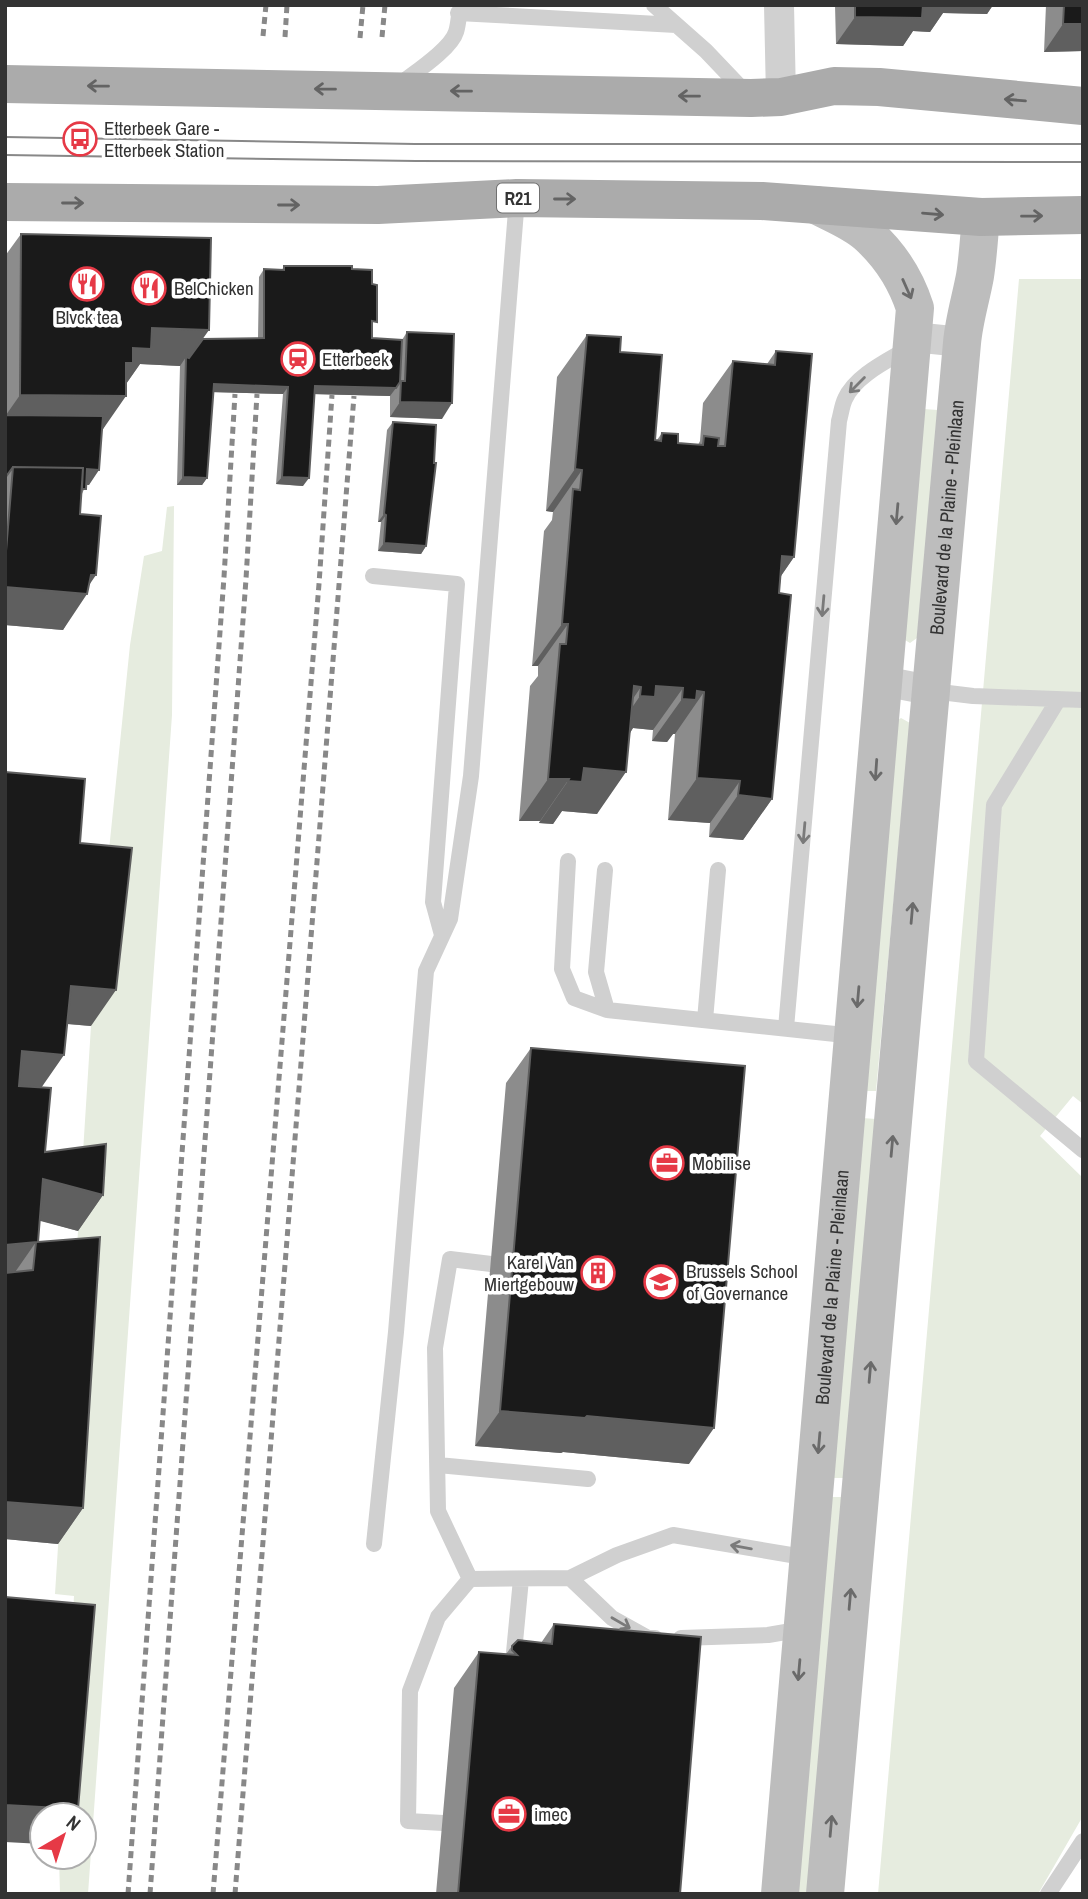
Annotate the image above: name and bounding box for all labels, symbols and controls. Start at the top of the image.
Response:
one-way arrow [87,79,110,93]
one-way arrow [314,82,337,95]
one-way arrow [450,85,473,98]
one-way arrow [677,89,700,103]
one-way arrow [1004,93,1027,106]
place label: Etterbeek Gare - Etterbeek Station [104,115,224,163]
bus stop icon: Etterbeek Gare - Etterbeek Station [61,120,99,158]
road number: R21 [497,183,539,212]
one-way arrow [554,192,577,206]
one-way arrow [62,196,85,210]
one-way arrow [277,198,300,212]
one-way arrow [921,208,944,221]
one-way arrow [1020,209,1043,223]
restaurant icon: Blvck tea [68,265,106,303]
restaurant icon: BelChicken [130,269,168,307]
place label: BelChicken [174,275,254,301]
one-way arrow [901,277,914,299]
place label: Blvck tea [55,304,119,330]
station icon: Etterbeek [279,340,317,378]
place label: Etterbeek [322,346,389,372]
one-way arrow [849,376,866,393]
street label: Boulevard de la Plaine - Pleinlaan [923,399,970,636]
one-way arrow [891,502,904,524]
one-way arrow [816,594,829,617]
one-way arrow [869,758,882,781]
one-way arrow [797,821,810,844]
one-way arrow [906,902,919,925]
one-way arrow [851,985,864,1008]
one-way arrow [886,1135,899,1158]
office icon: Mobilise [648,1144,686,1182]
place label: Mobilise [692,1150,751,1176]
street label: Boulevard de la Plaine - Pleinlaan [809,1169,855,1406]
place label: Karel Van Miertgebouw [484,1249,575,1297]
building icon: Karel Van Miertgebouw [579,1254,617,1292]
place label: Brussels School of Governance [686,1258,798,1306]
school or university icon: Brussels School of Governance [642,1263,680,1301]
one-way arrow [864,1362,877,1384]
one-way arrow [812,1431,825,1454]
one-way arrow [731,1540,753,1553]
one-way arrow [844,1588,857,1611]
one-way arrow [610,1617,631,1630]
one-way arrow [792,1658,805,1680]
office icon: imec [490,1795,528,1833]
north arrow [28,1801,98,1871]
place label: imec [534,1801,568,1827]
text: N [61,1809,86,1836]
one-way arrow [825,1815,838,1838]

